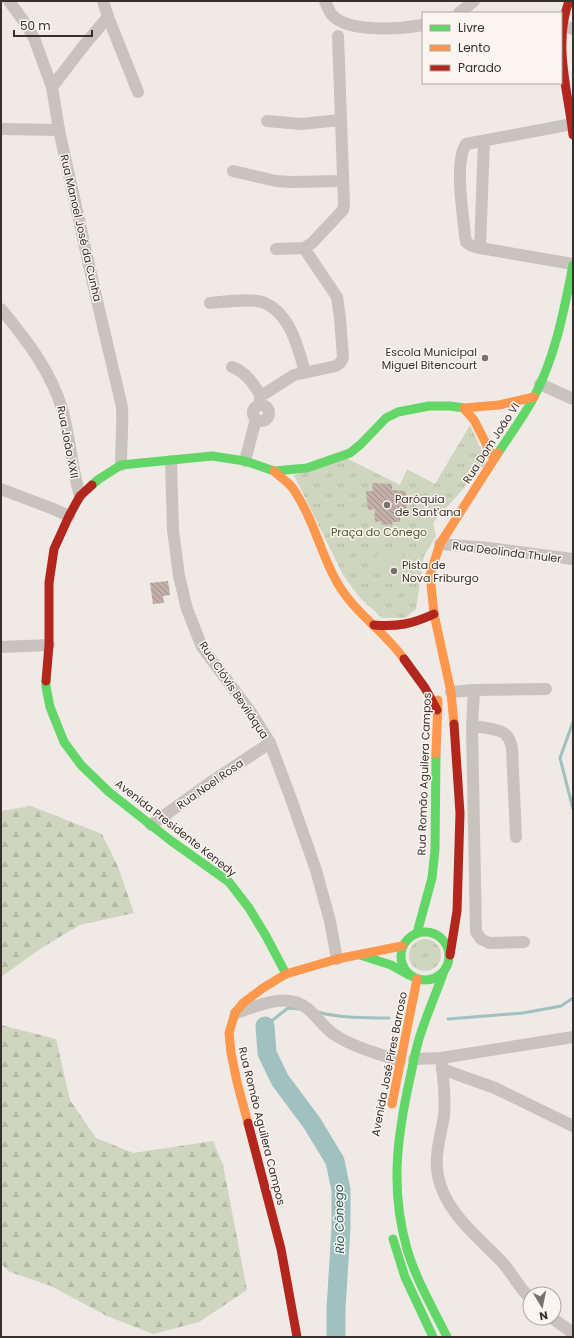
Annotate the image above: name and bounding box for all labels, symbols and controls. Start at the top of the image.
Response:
scale bar [14,12,92,38]
legend [422,12,562,84]
text: 50 m [20,17,51,34]
text: Livre [458,19,485,36]
text: Lento [458,39,491,56]
text: Parado [458,59,502,76]
street label: Rua Manoel José da Cunha [56,153,106,303]
place label: Escola Municipal Miguel Bitencourt [382,344,477,373]
marker: Escola Municipal Miguel Bitencourt [480,353,490,363]
street label: Rua Dom João VI [459,399,523,487]
street label: Rua João XXII [53,404,83,480]
place label: Paróquia de Sant'ana [395,491,461,520]
marker: Paróquia de Sant'ana [382,500,392,510]
park label: Praça do Cônego [331,524,427,540]
street label: Rua Deolinda Thuler [452,537,562,567]
place label: Pista de Nova Friburgo [402,557,479,586]
marker: Pista de Nova Friburgo [389,566,399,576]
street label: Rua Clóvis Beviláqua [195,638,273,742]
street label: Rua Romão Aguilera Campos [413,692,435,856]
street label: Rua Noel Rosa [173,755,247,813]
street label: Avenida Presidente Kenedy [112,776,241,881]
street label: Avenida José Pires Barroso [367,990,411,1138]
street label: Rua Romão Aguilera Campos [235,1045,289,1207]
water label: Rio Cônego [330,1184,348,1254]
north arrow [522,1286,562,1326]
text: N [538,1307,549,1324]

